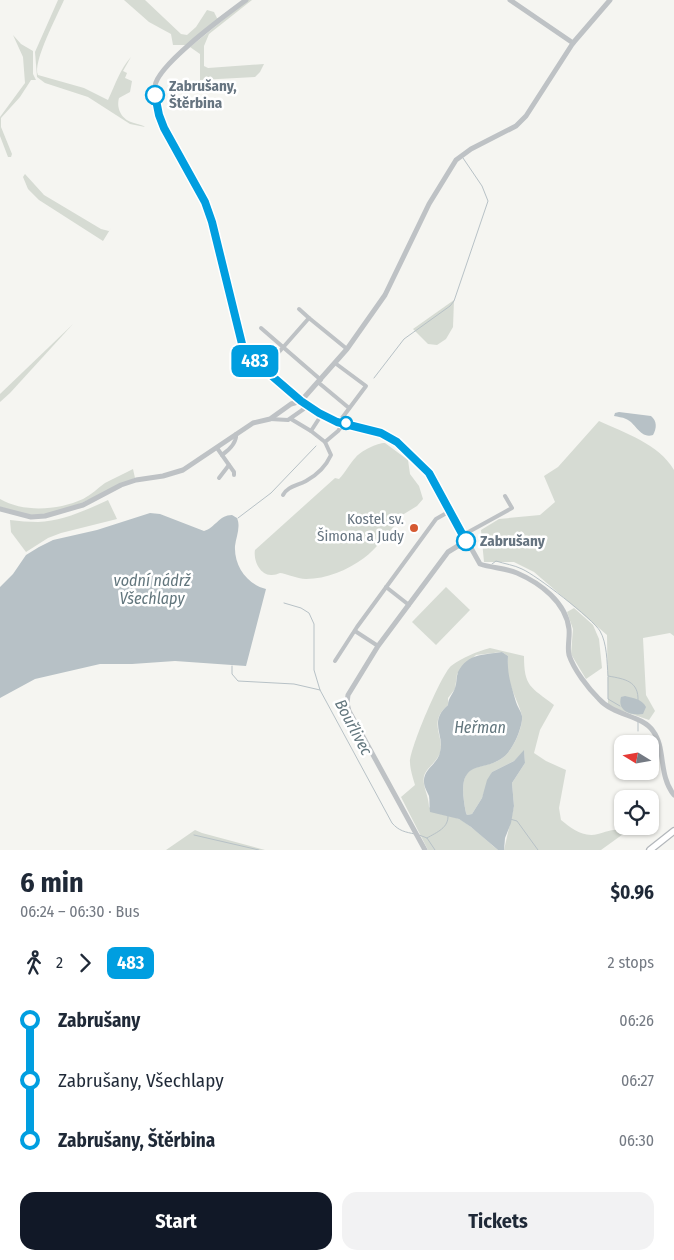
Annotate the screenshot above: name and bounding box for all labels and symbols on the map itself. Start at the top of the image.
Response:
place label: Zabrušany, Štěrbina [169,77,237,112]
marker: Zabrušany, Štěrbina [145,85,165,105]
line badge: 483 [226,345,284,377]
unlabelled marker [339,416,353,430]
place label: Kostel sv. Šimona a Judy [317,510,404,545]
marker: Kostel sv. Šimona a Judy [408,522,420,534]
marker: Zabrušany [456,531,476,551]
place label: Zabrušany [480,532,546,550]
water label: vodní nádrž Všechlapy [114,571,191,608]
water label: Bouřlivec [331,696,376,759]
water label: Heřman [454,718,506,737]
north arrow [614,735,659,780]

